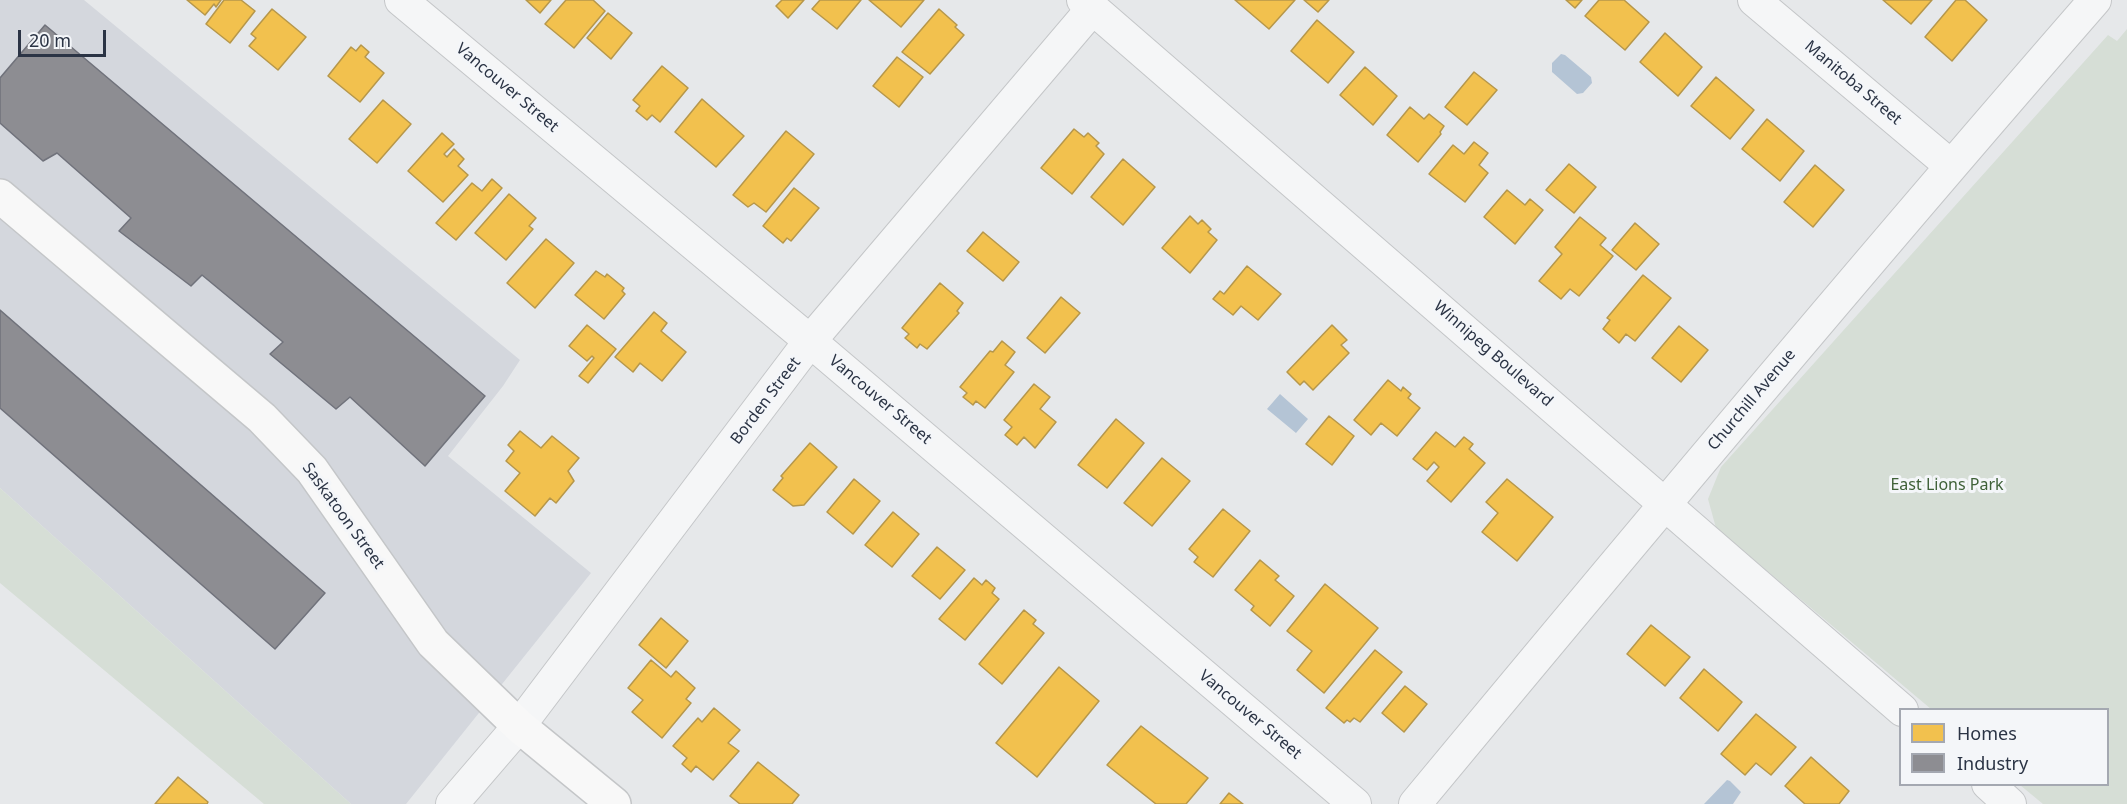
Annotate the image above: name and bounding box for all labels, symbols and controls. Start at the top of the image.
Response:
scale bar [21,18,110,56]
text: 20 m [29,28,71,52]
street label: Manitoba Street [1801,37,1905,129]
street label: Vancouver Street [452,40,562,136]
street label: Winnipeg Boulevard [1429,297,1557,411]
street label: Churchill Avenue [1704,345,1800,455]
street label: Vancouver Street [825,352,935,448]
street label: Borden Street [727,354,805,448]
street label: Saskatoon Street [298,459,388,573]
park label: East Lions Park [1890,475,2004,495]
street label: Vancouver Street [1195,667,1305,763]
legend [1899,708,2109,786]
text: Homes [1957,721,2017,745]
text: Industry [1957,751,2028,775]

